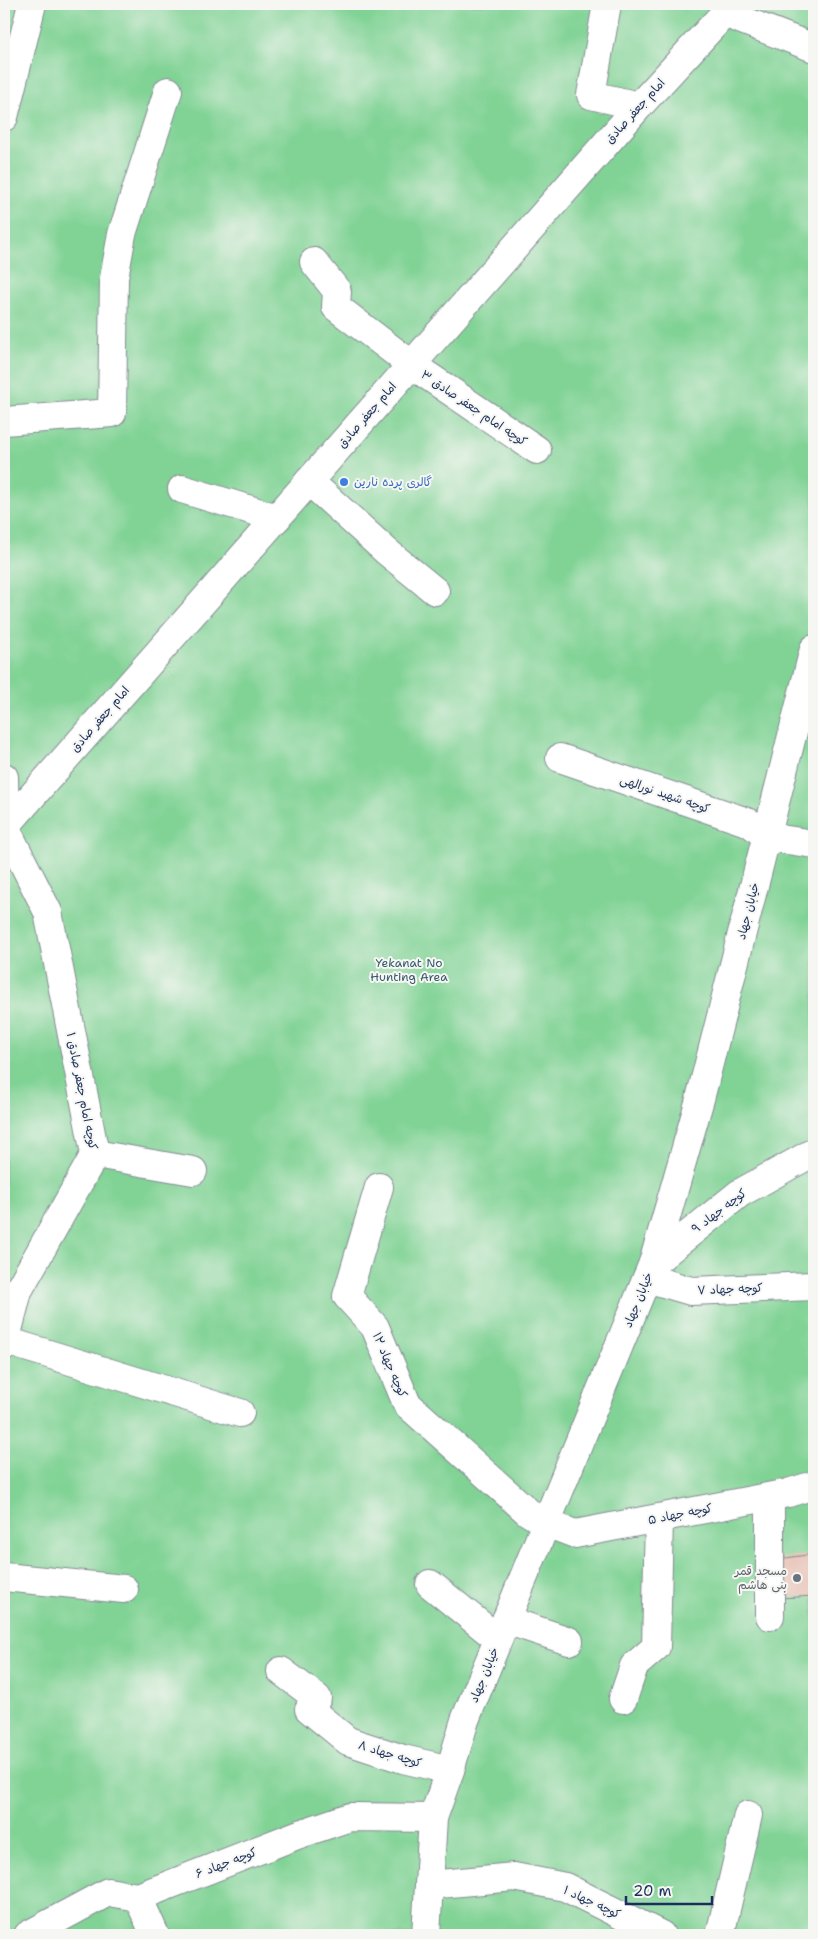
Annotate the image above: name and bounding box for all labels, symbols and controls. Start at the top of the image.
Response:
street label: امام جعفر صادق [601,75,669,148]
street label: کوچه امام جعفر صادق ۳ [417,366,530,450]
street label: امام جعفر صادق [334,379,401,452]
place label: گالری پرده نارین [354,474,432,490]
marker: گالری پرده نارین [338,476,350,488]
street label: امام جعفر صادق [67,683,134,756]
street label: کوچه شهید نورالهی [618,771,712,817]
street label: خیابان جهاد [733,881,763,941]
park label: Yekanat No Hunting Area [370,955,448,985]
street label: کوچه امام جعفر صادق ۱ [62,1031,101,1151]
street label: کوچه جهاد ۹ [688,1185,750,1237]
street label: خیابان جهاد [620,1270,656,1330]
street label: کوچه جهاد ۷ [697,1280,763,1298]
street label: کوچه جهاد ۱۲ [369,1330,411,1400]
street label: کوچه جهاد ۵ [646,1500,714,1528]
place label: مسجد قمر بنی هاشم [734,1563,787,1594]
marker: مسجد قمر بنی هاشم [791,1572,803,1584]
street label: خیابان جهاد [466,1645,502,1705]
street label: کوچه جهاد ۸ [356,1737,424,1771]
street label: کوچه جهاد ۶ [193,1844,259,1882]
scale bar [626,1874,712,1906]
text: 20 m [633,1881,672,1901]
street label: کوچه جهاد ۱ [561,1882,623,1922]

